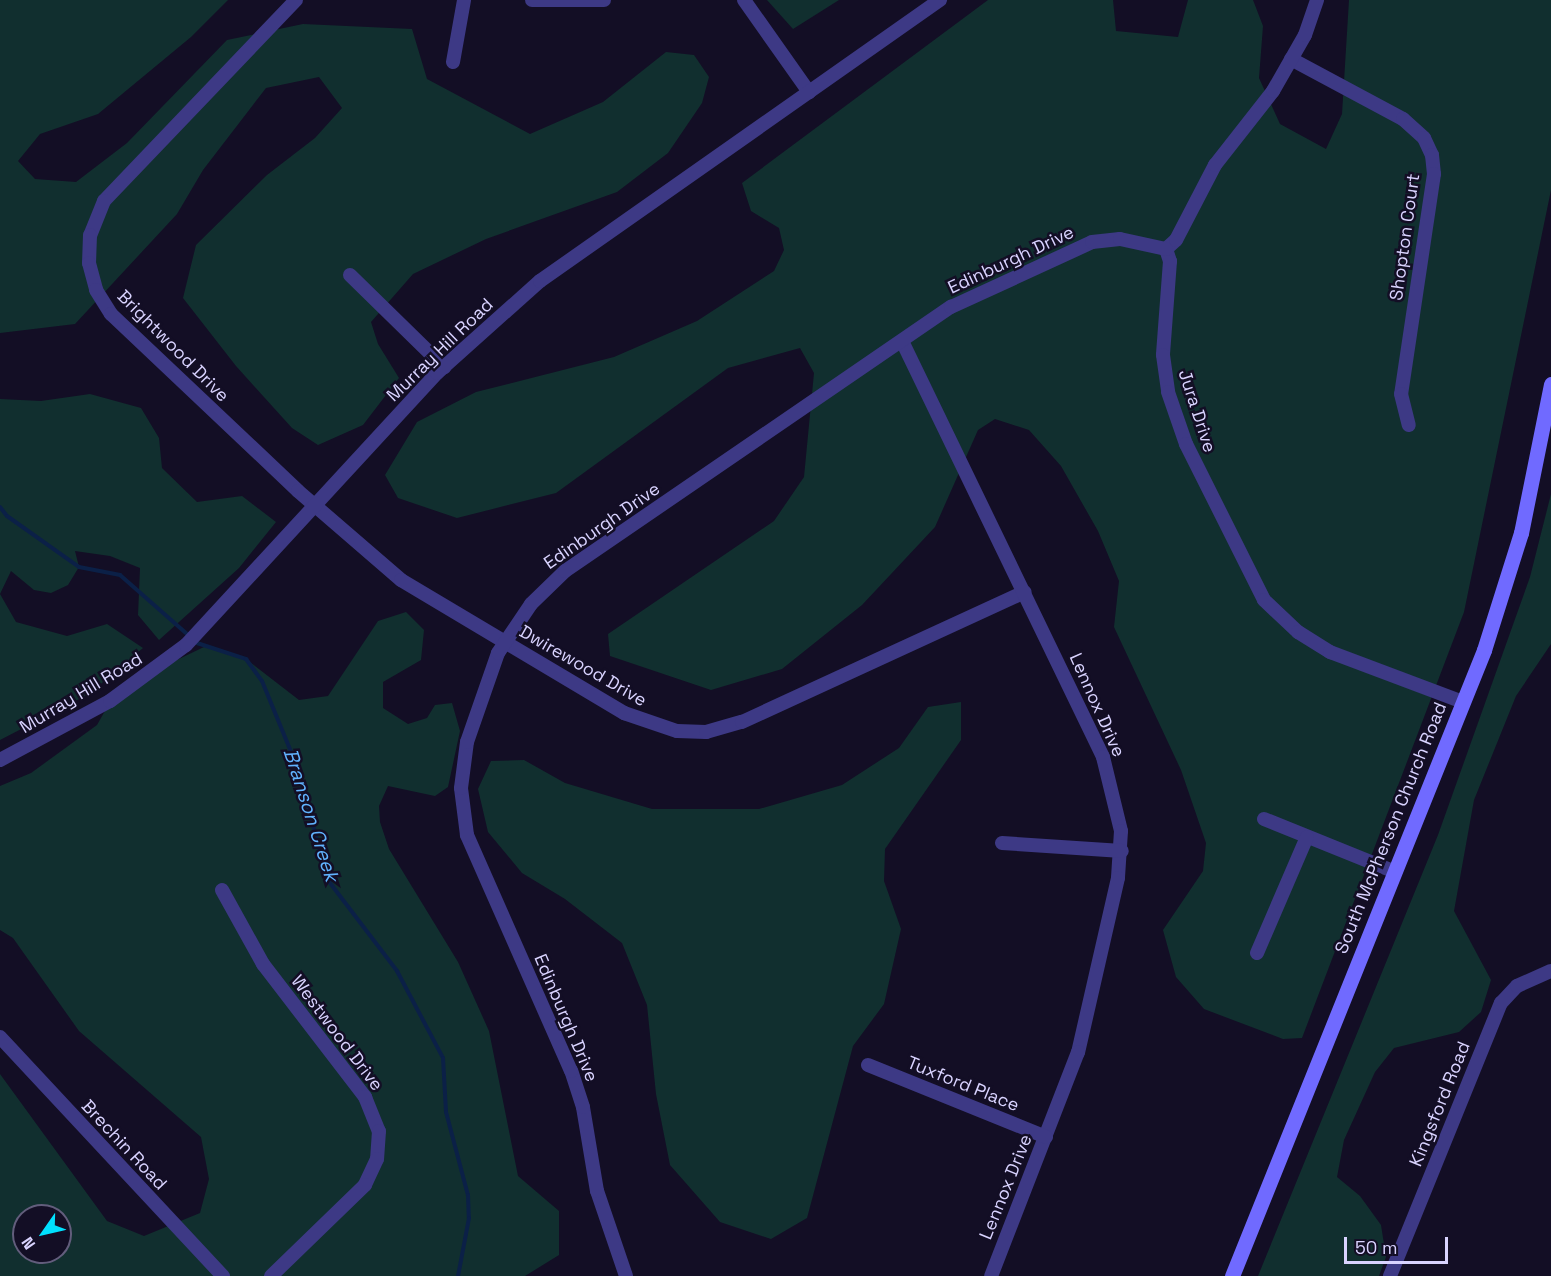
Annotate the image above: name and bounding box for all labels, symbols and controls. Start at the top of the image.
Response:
street label: Shopton Court [1385,172,1425,302]
street label: Edinburgh Drive [945,221,1077,299]
street label: Brightwood Drive [112,285,234,407]
street label: Murray Hill Road [382,294,498,406]
street label: Jura Drive [1173,367,1221,455]
street label: Edinburgh Drive [540,478,664,574]
street label: Dwirewood Drive [515,621,651,711]
street label: Murray Hill Road [16,648,146,738]
street label: Lennox Drive [1064,650,1130,760]
street label: South McPherson Church Road [1331,699,1451,957]
water label: Branson Creek [278,745,344,885]
street label: Edinburgh Drive [529,951,603,1085]
street label: Westwood Drive [286,971,388,1095]
street label: Kingsford Road [1405,1038,1475,1170]
street label: Tuxford Place [904,1052,1022,1116]
street label: Brechin Road [77,1096,171,1194]
street label: Lennox Drive [975,1131,1037,1243]
north arrow [12,1204,72,1264]
scale bar [1347,1225,1450,1263]
text: N [17,1233,40,1254]
text: 50 m [1355,1236,1397,1259]

